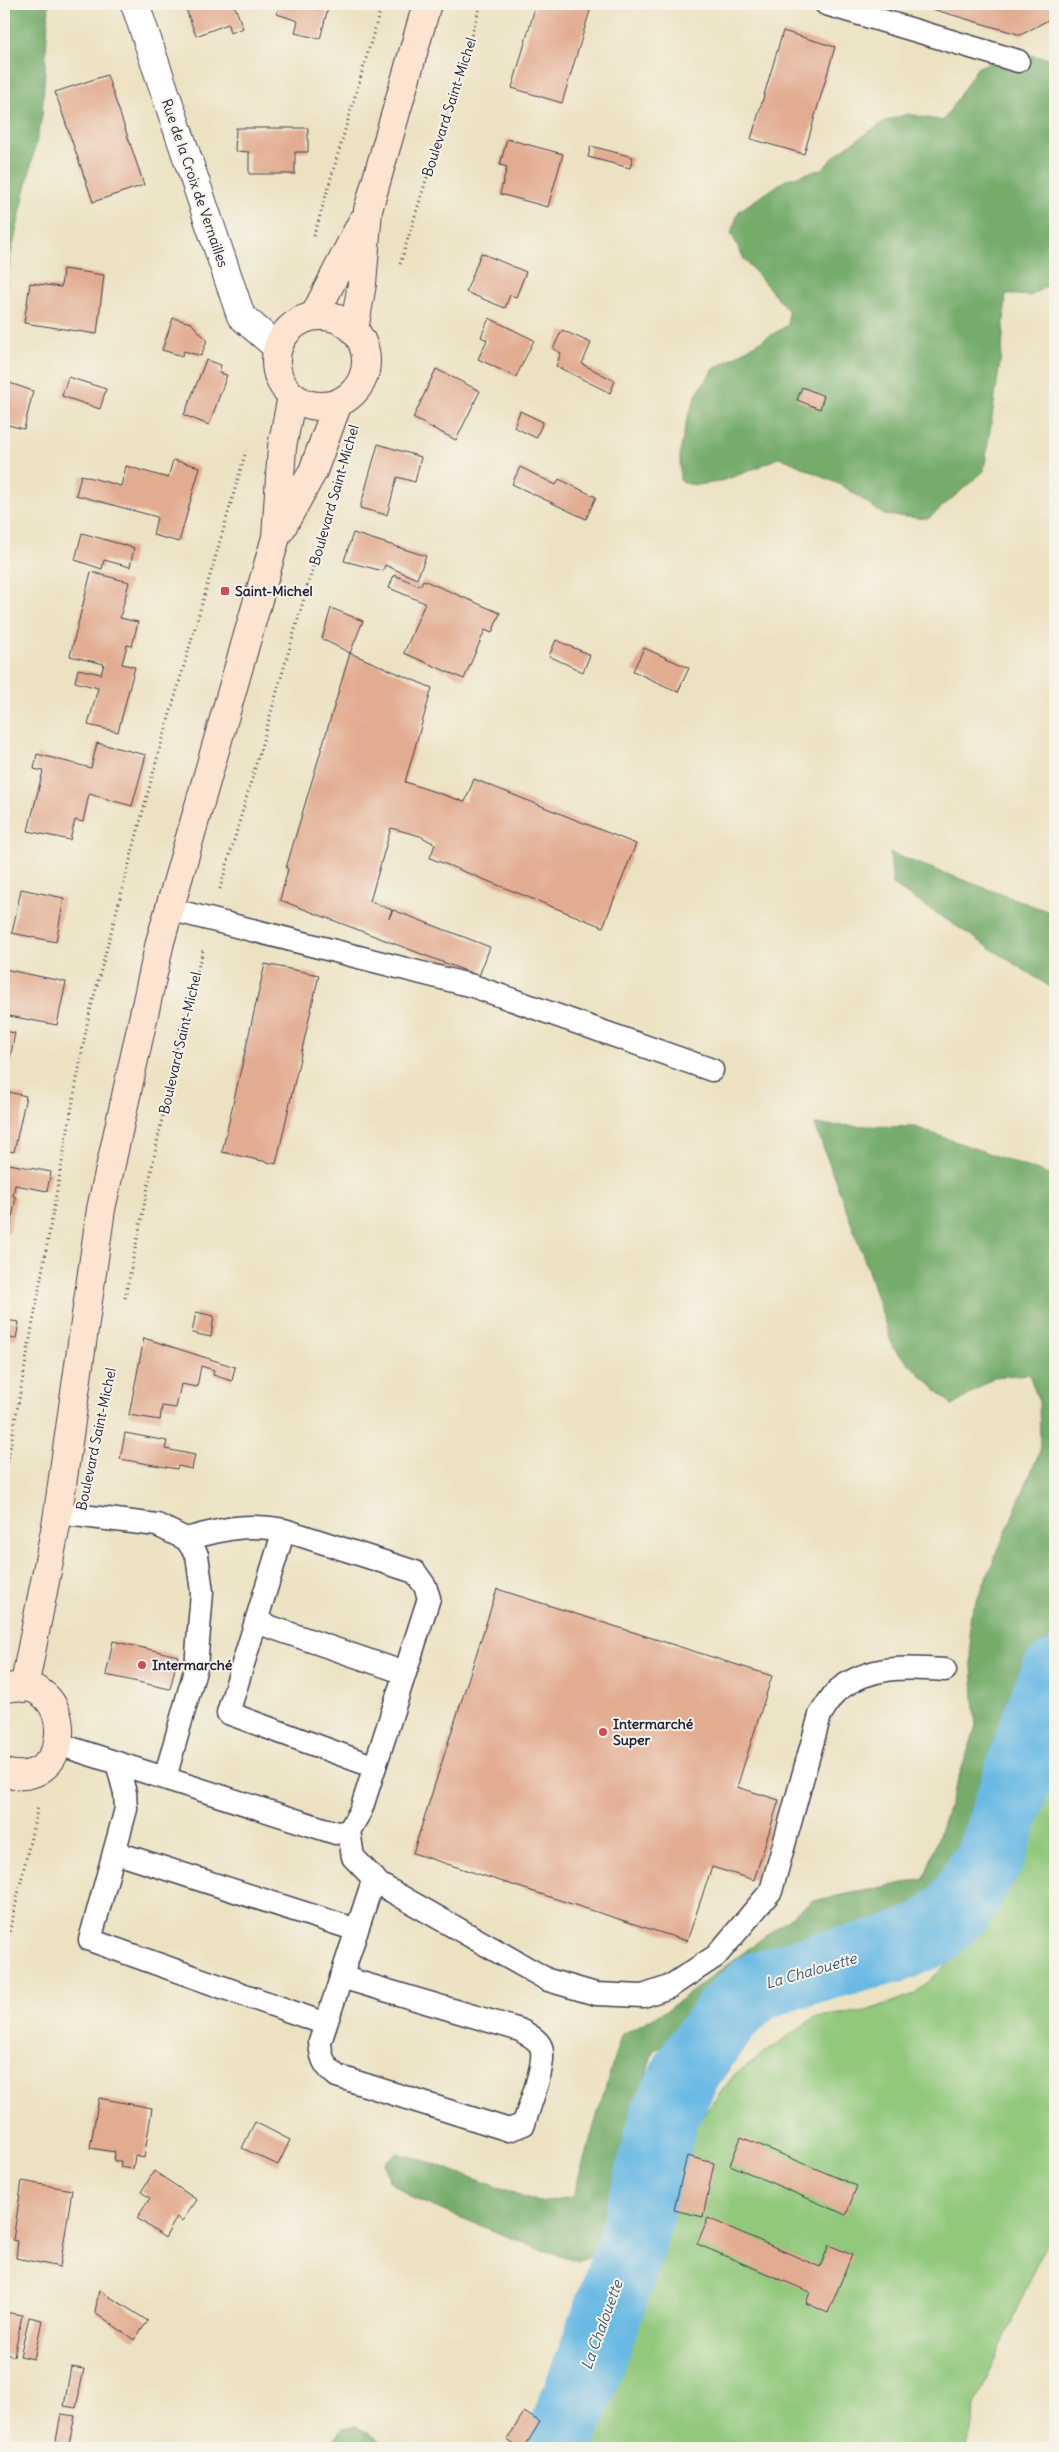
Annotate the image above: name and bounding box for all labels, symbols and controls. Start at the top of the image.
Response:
street label: Boulevard Saint-Michel [418,35,480,179]
street label: Rue de la Croix de Vernailles [158,96,232,270]
street label: Boulevard Saint-Michel [305,423,363,567]
place label: Saint-Michel [235,582,313,600]
marker: Saint-Michel [219,585,231,597]
street label: Boulevard Saint-Michel [155,970,205,1116]
street label: Boulevard Saint-Michel [72,1366,120,1512]
place label: Intermarché [152,1656,233,1674]
marker: Intermarché [136,1659,148,1671]
place label: Intermarché Super [613,1715,694,1749]
marker: Intermarché Super [597,1726,609,1738]
water label: La Chalouette [763,1948,859,1993]
water label: La Chalouette [577,2277,627,2372]

